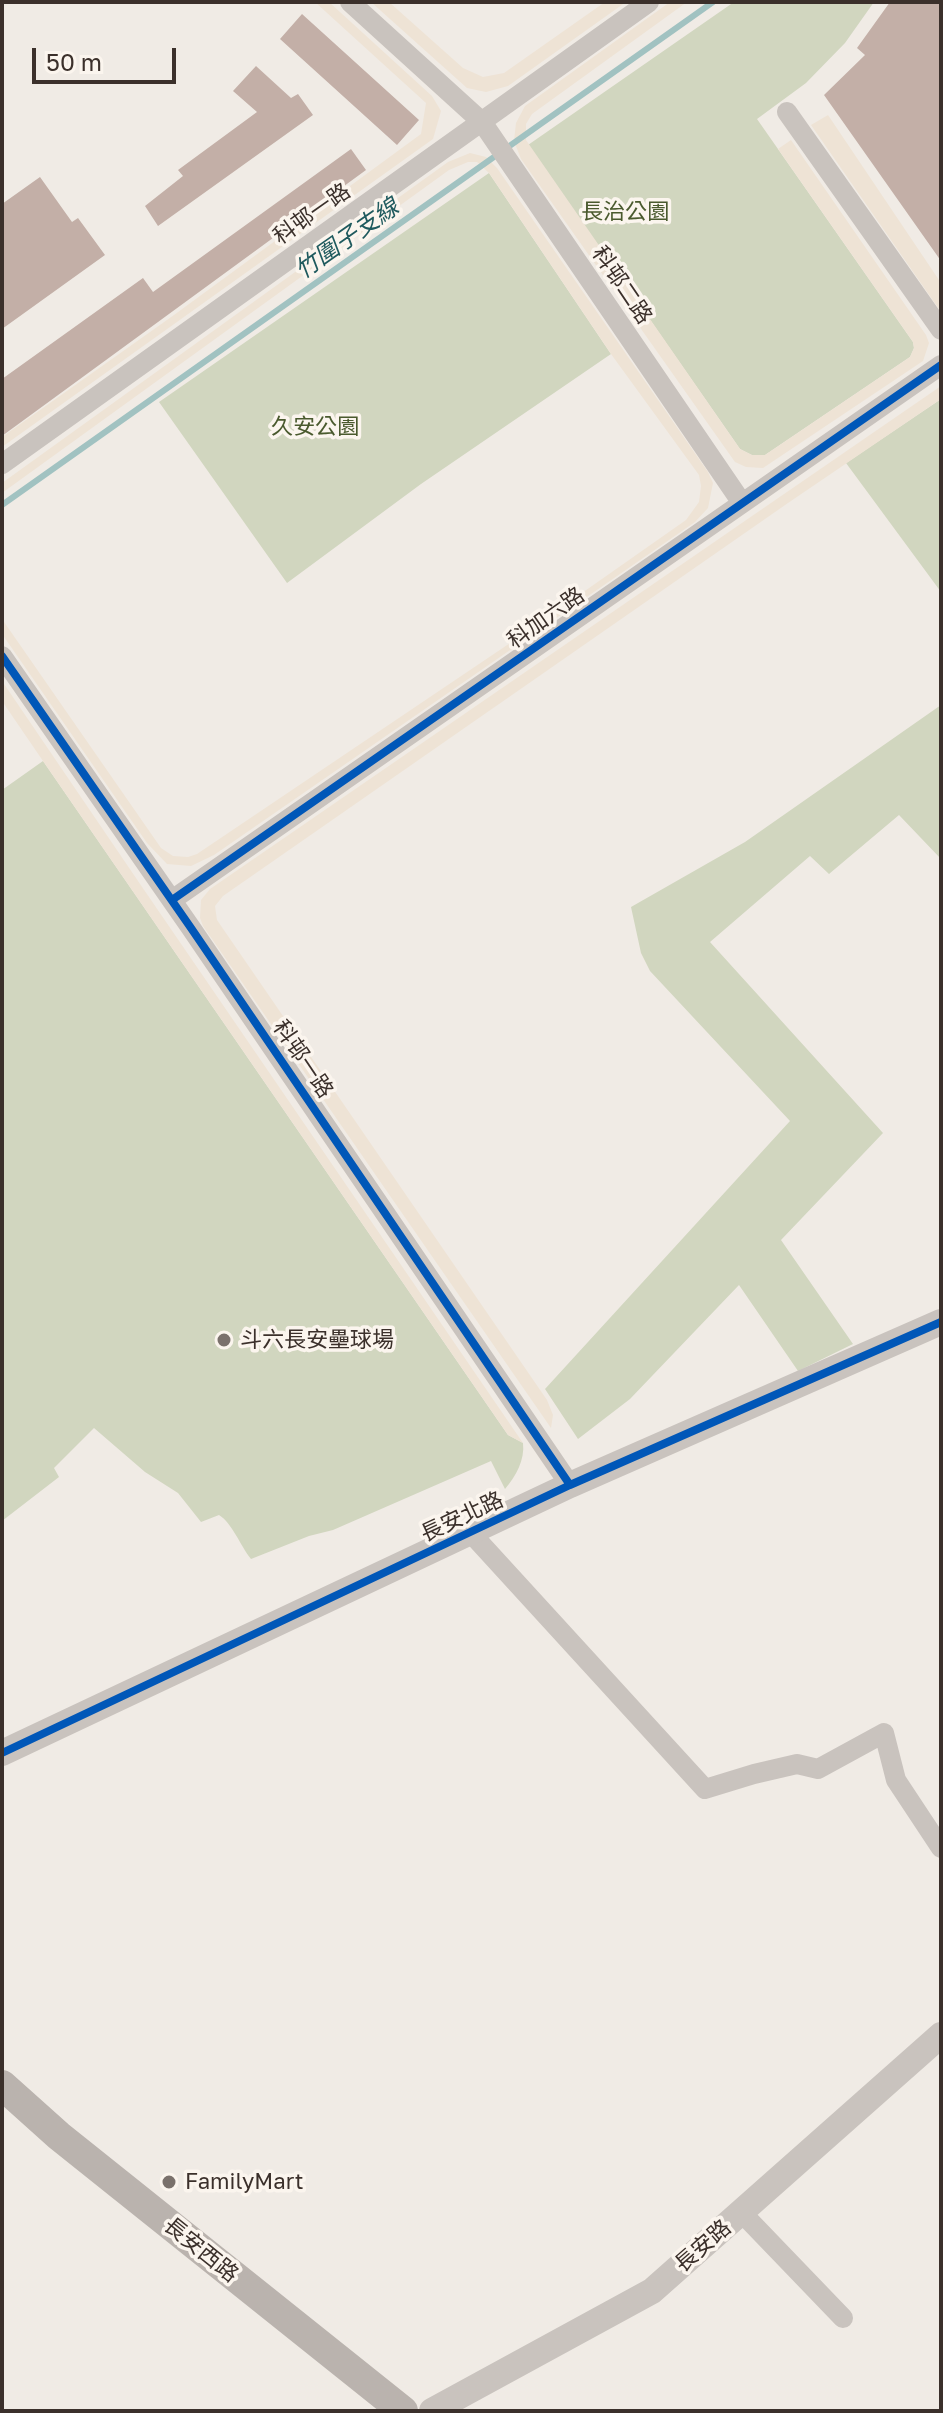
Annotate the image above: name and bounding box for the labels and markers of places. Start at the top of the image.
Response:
place label: 斗六長安壘球場 [240,1327,394,1353]
marker: 斗六長安壘球場 [215,1331,233,1349]
place label: FamilyMart [185,2169,304,2195]
marker: FamilyMart [160,2173,178,2191]

